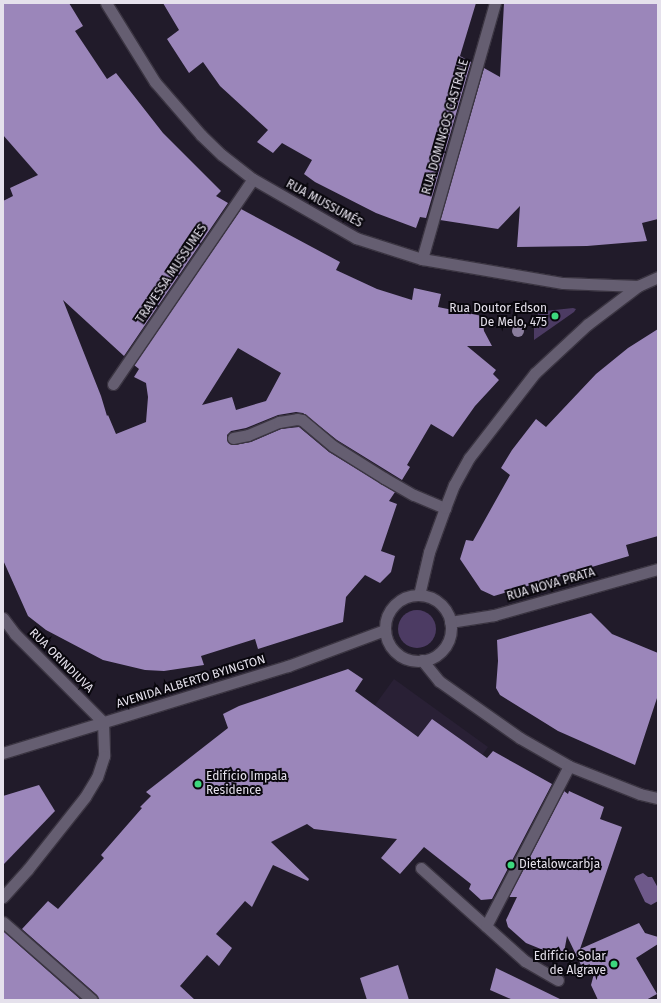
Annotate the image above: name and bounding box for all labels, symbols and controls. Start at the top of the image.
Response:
street label: RUA DOMINGOS CASTRALE [420,58,472,196]
street label: RUA MUSSUMÉS [283,177,365,231]
street label: TRAVESSA MUSSUMES [134,222,210,326]
place label: Rua Doutor Edson De Melo, 475 [449,302,547,330]
marker: Rua Doutor Edson De Melo, 475 [550,311,560,321]
street label: RUA NOVA PRATA [505,566,597,604]
street label: RUA ORINDIUVA [26,626,96,696]
street label: AVENIDA ALBERTO BYINGTON [115,652,267,712]
place label: Edifício Impala Residence [206,770,287,798]
marker: Edifício Impala Residence [193,779,203,789]
place label: Dietalowcarbja [519,858,600,872]
marker: Dietalowcarbja [506,860,516,870]
place label: Edifício Solar de Algrave [534,950,606,978]
marker: Edifício Solar de Algrave [609,959,619,969]

